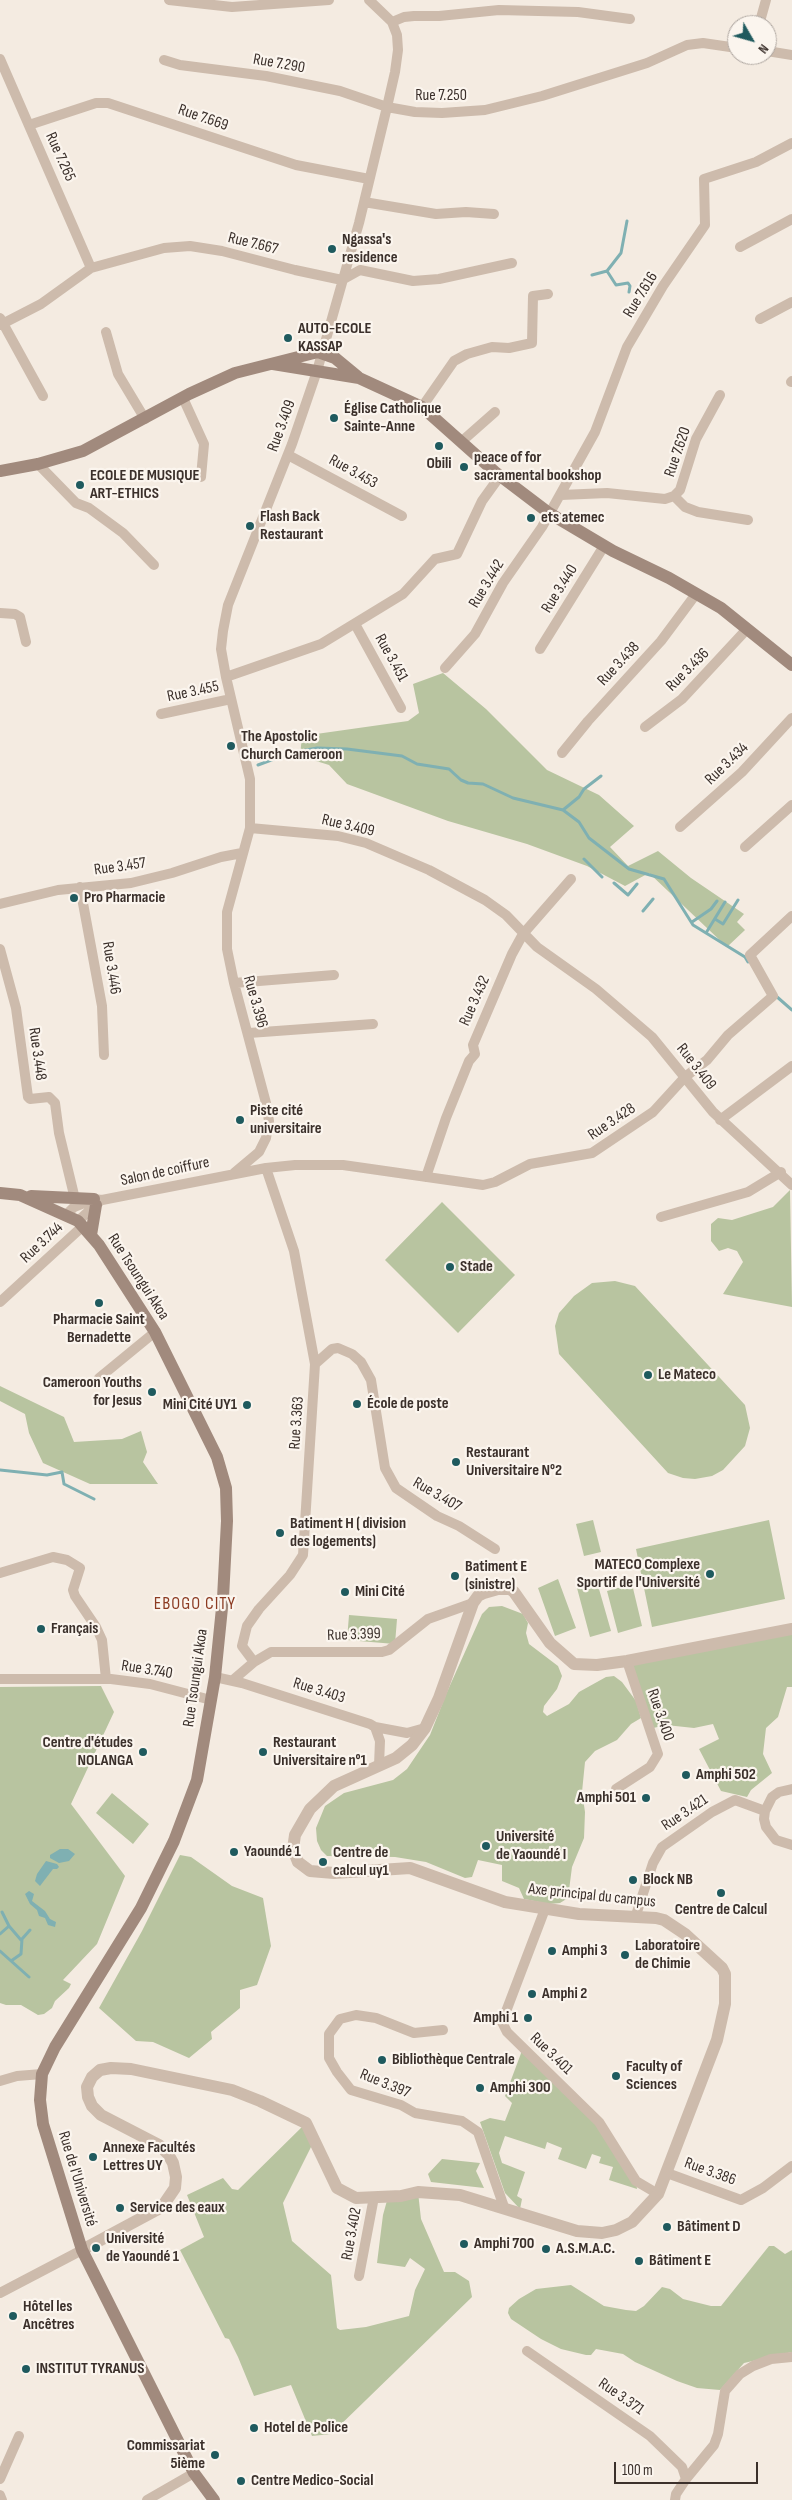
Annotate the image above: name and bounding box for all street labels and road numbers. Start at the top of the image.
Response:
street label: Rue 7.290 [252,50,306,78]
street label: Rue 7.250 [415,86,467,106]
street label: Rue 7.669 [175,101,231,135]
street label: Rue 7.265 [41,130,79,184]
street label: Rue 7.667 [226,229,280,259]
street label: Rue 7.616 [620,269,662,321]
street label: Rue 3.409 [264,398,300,454]
street label: Rue 7.620 [661,425,695,479]
street label: Rue 3.453 [325,451,381,493]
street label: Rue 3.442 [465,556,509,612]
street label: Rue 3.440 [538,561,582,617]
street label: Rue 3.451 [370,631,412,685]
street label: Rue 3.438 [594,638,644,690]
street label: Rue 3.436 [662,644,714,696]
street label: Rue 3.455 [165,677,221,707]
street label: Rue 3.434 [701,739,753,789]
street label: Rue 3.409 [320,811,376,841]
street label: Rue 3.457 [93,854,147,880]
street label: Rue 3.446 [97,940,125,996]
street label: Rue 3.432 [455,973,495,1029]
street label: Rue 3.396 [238,974,272,1030]
street label: Rue 3.448 [24,1026,50,1082]
street label: Rue 3.409 [672,1040,720,1094]
street label: Rue 3.428 [585,1099,639,1145]
street label: Salon de coiffure [119,1153,211,1191]
street label: Rue 3.744 [17,1218,67,1268]
street label: Rue Tsoungui Akoa [103,1230,173,1324]
street label: Rue 3.363 [286,1396,308,1450]
street label: Rue 3.407 [409,1473,465,1517]
street label: Rue 3.399 [327,1624,381,1646]
street label: Rue Tsoungui Akoa [180,1628,212,1728]
street label: Rue 3.740 [120,1656,174,1684]
street label: Rue 3.403 [291,1674,347,1708]
street label: Rue 3.400 [642,1686,678,1744]
street label: Rue 3.421 [658,1791,712,1835]
street label: Axe principal du campus [527,1880,657,1912]
street label: Rue 3.401 [526,2029,576,2079]
street label: Rue 3.397 [357,2065,413,2103]
street label: Rue de l'Université [53,2129,101,2229]
street label: Rue 3.386 [682,2154,738,2190]
street label: Rue 3.402 [338,2206,366,2262]
street label: Rue 3.371 [594,2374,648,2420]

